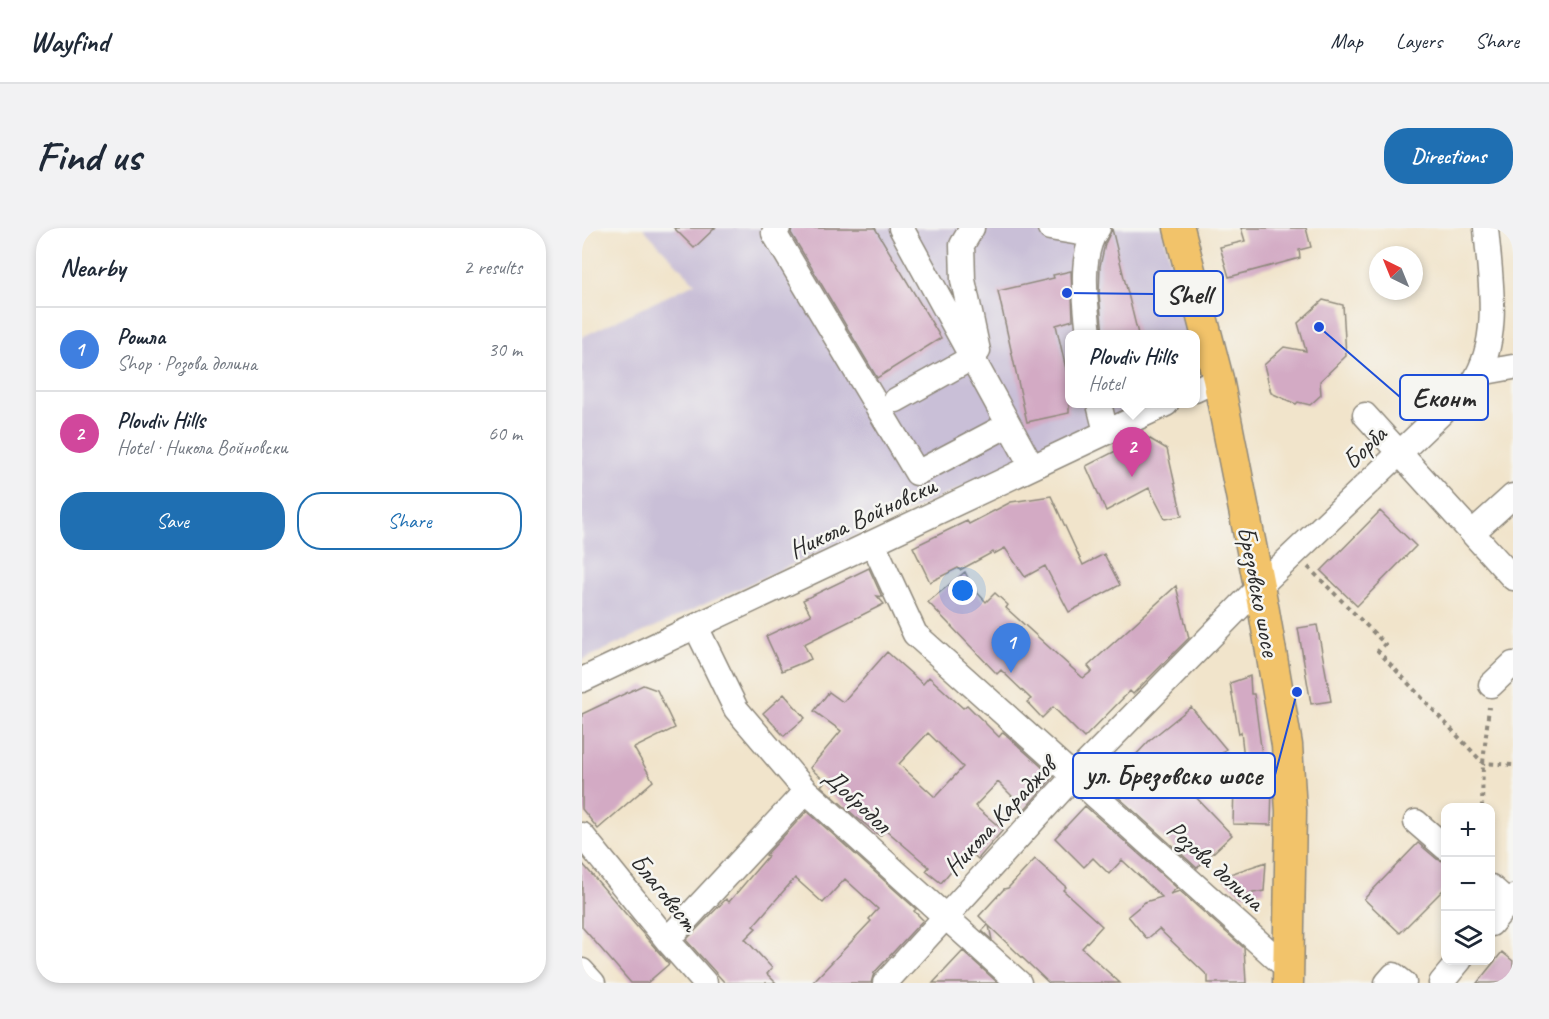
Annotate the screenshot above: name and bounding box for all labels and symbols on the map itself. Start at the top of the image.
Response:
north arrow [1369,246,1423,300]
callout: Shell [1154,271,1223,316]
text: Shell [1166,277,1217,311]
callout: Еконт [1400,375,1488,420]
text: Еконт [1412,381,1476,415]
street label: Борба [1335,417,1395,476]
pin: 2 [1112,428,1152,477]
street label: Никола Войновски [783,468,943,566]
street label: Брезовско шосе [1230,523,1288,660]
your location [948,576,977,605]
pin: 1 [992,624,1030,673]
street label: Никола Караджов [936,746,1066,883]
callout: ул. Брезовско шосе [1073,753,1275,798]
text: ул. Брезовско шосе [1083,758,1265,792]
street label: Добродол [817,761,900,841]
street label: Розова долина [1159,813,1273,920]
street label: Благовест [623,846,708,940]

